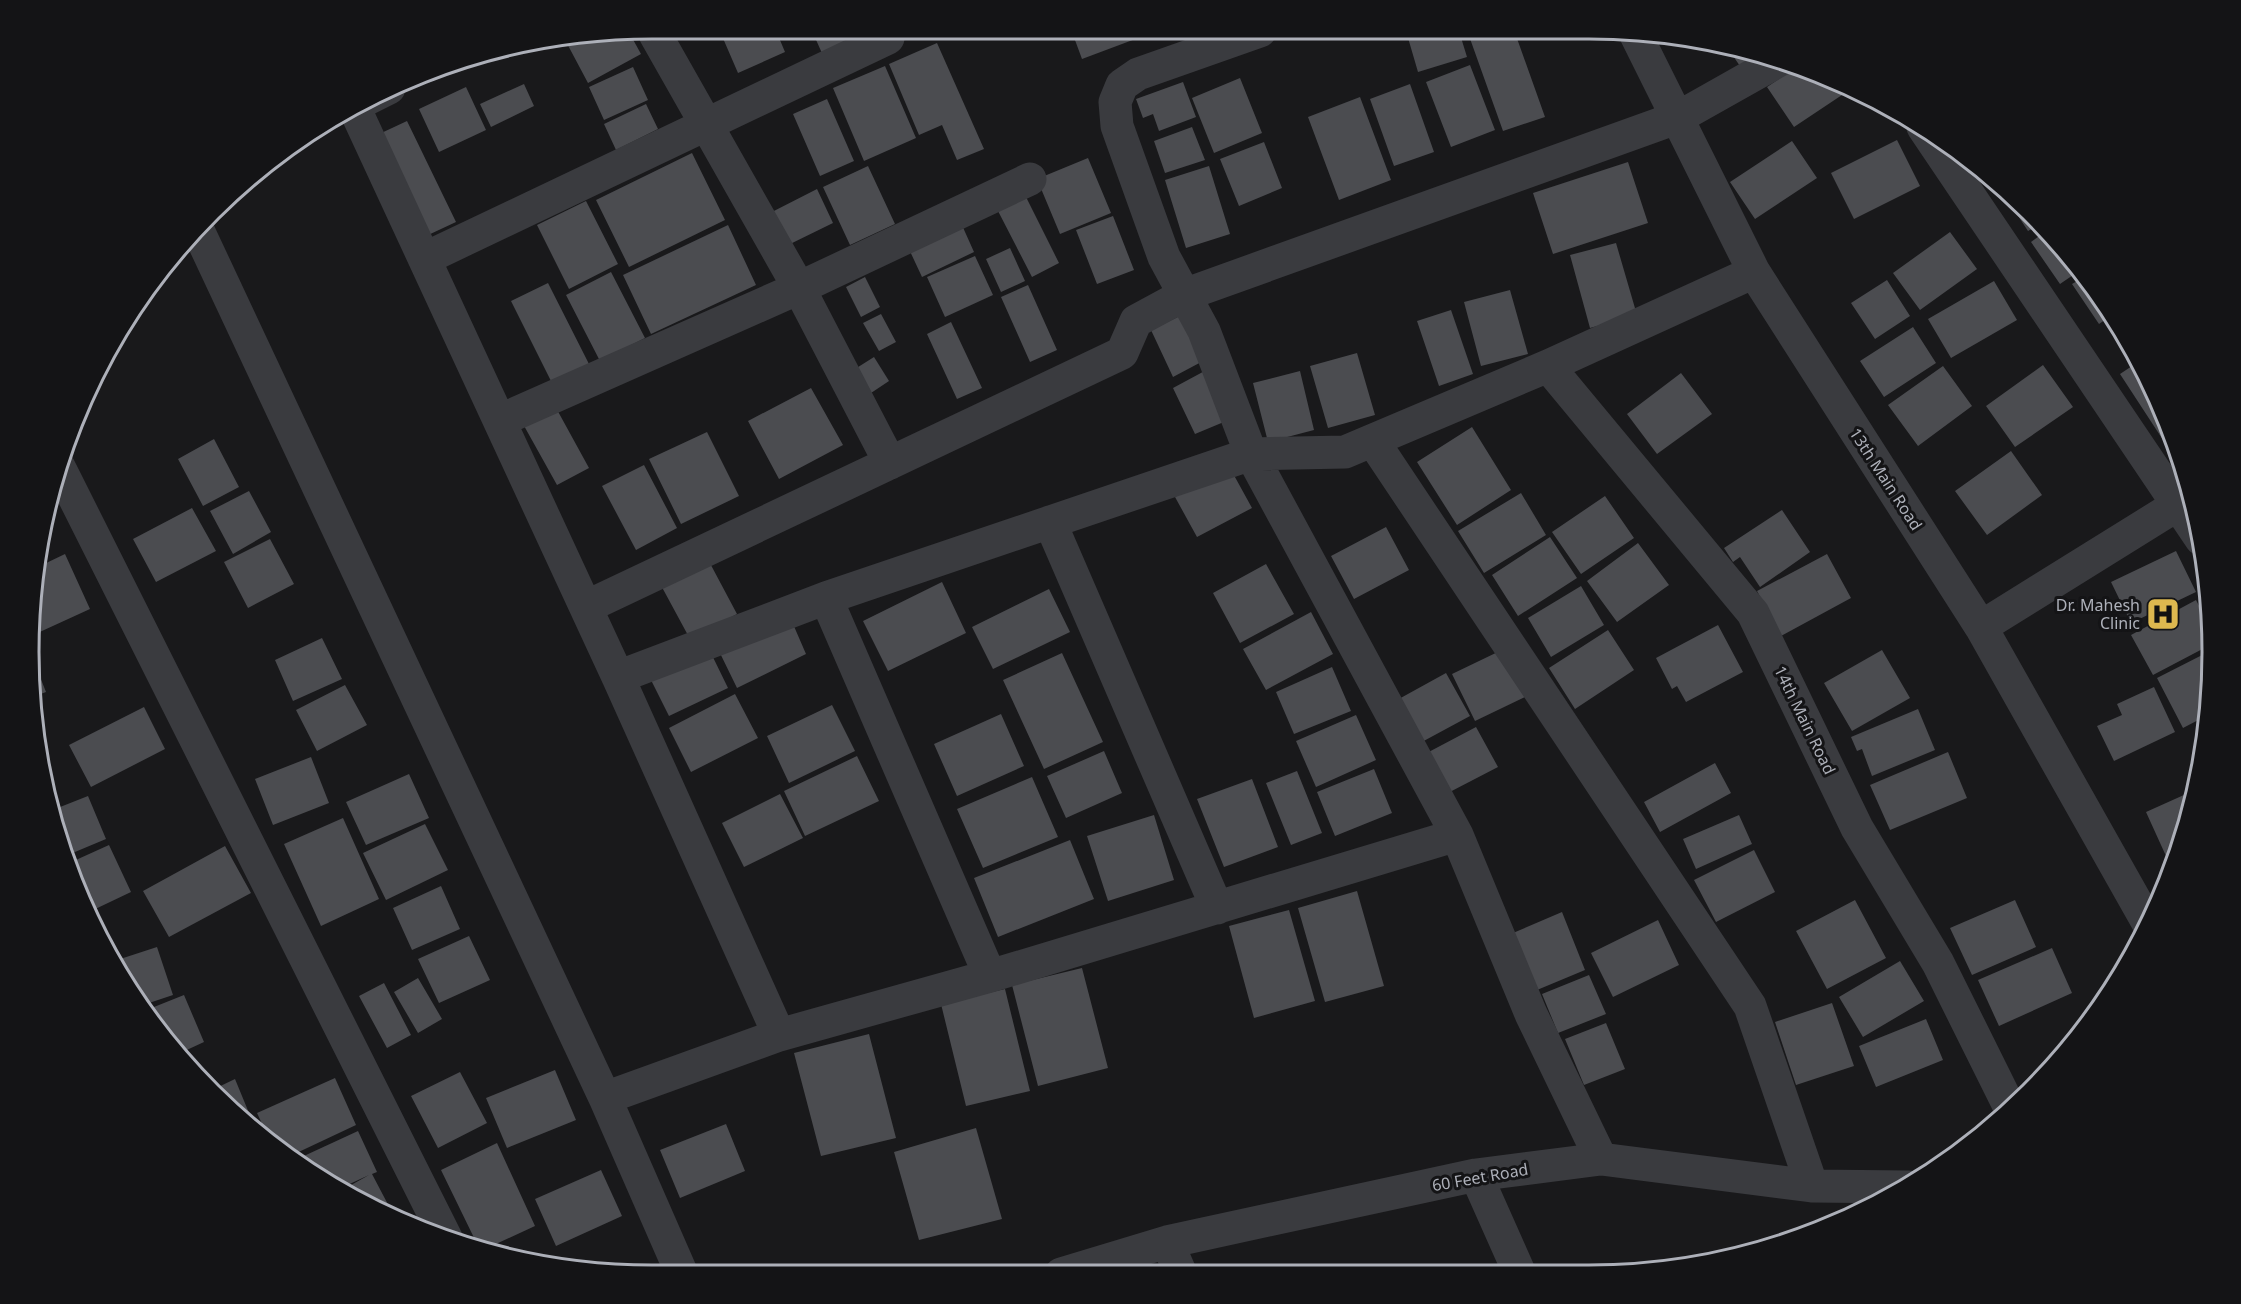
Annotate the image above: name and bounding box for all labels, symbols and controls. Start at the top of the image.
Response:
street label: 13th Main Road [1845,423,1927,535]
place label: Dr. Mahesh Clinic [2056,594,2140,634]
hospital icon: Dr. Mahesh Clinic [2145,596,2181,632]
street label: 14th Main Road [1769,662,1841,778]
street label: 60 Feet Road [1430,1158,1530,1196]

